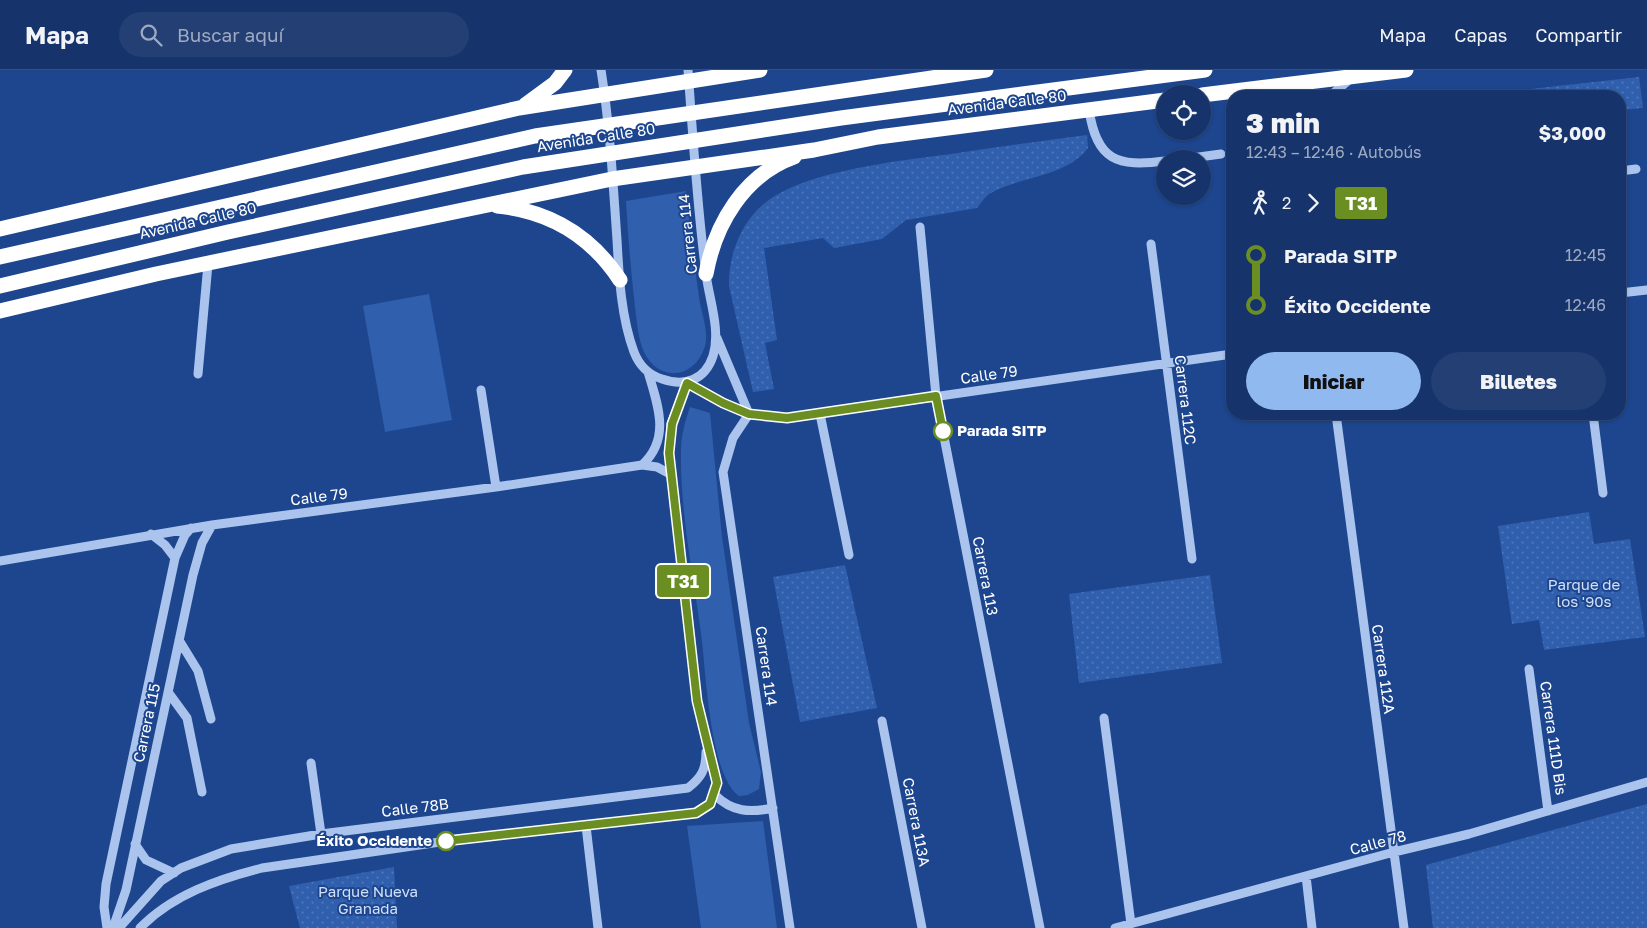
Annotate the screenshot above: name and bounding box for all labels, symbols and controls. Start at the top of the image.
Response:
search box [119,12,469,57]
text: Mapa [25,20,89,49]
icon: search [137,21,165,49]
text: Buscar aquí [177,23,284,46]
text: Mapa [1379,24,1426,46]
text: Capas [1454,24,1507,46]
text: Compartir [1535,24,1622,46]
map controls [1156,85,1211,205]
button: locate [1156,85,1211,140]
street label: Avenida Calle 80 [946,86,1067,118]
text: 3 min [1246,106,1320,139]
street label: Avenida Calle 80 [535,119,656,155]
text: $3,000 [1539,121,1606,144]
text: 12:43 – 12:46 · Autobús [1246,142,1422,162]
button: layers [1156,150,1211,205]
icon: walk [1246,189,1274,217]
icon: forward [1299,189,1327,217]
text: T31 [1345,192,1377,214]
street label: Carrera 114 [674,193,700,275]
text: 2 [1282,193,1291,213]
street label: Avenida Calle 80 [137,198,258,242]
text: Parada SITP [1284,244,1397,267]
text: 12:45 [1565,245,1606,265]
text: Éxito Occidente [1284,294,1431,317]
text: 12:46 [1565,295,1606,315]
button: Iniciar [1246,352,1421,410]
button: Billetes [1431,352,1606,410]
street label: Carrera 112C [1172,354,1200,446]
street label: Calle 79 [959,361,1019,387]
marker: Parada SITP [933,421,953,441]
place label: Parada SITP [957,421,1046,439]
street label: Calle 79 [289,484,349,508]
street label: Carrera 113 [969,535,1002,617]
line badge: T31 [654,565,712,597]
text: T31 [667,570,699,592]
park label: Parque de los '90s [1548,575,1621,610]
street label: Carrera 112A [1369,623,1399,715]
street label: Carrera 114 [752,625,782,707]
street label: Carrera 111D Bis [1537,680,1571,796]
street label: Carrera 115 [129,682,163,764]
street label: Carrera 113A [900,776,934,868]
street label: Calle 78B [380,794,450,820]
street label: Calle 78 [1348,826,1408,858]
place label: Éxito Occidente [316,831,432,849]
marker: Éxito Occidente [436,831,456,851]
park label: Parque Nueva Granada [318,882,418,917]

